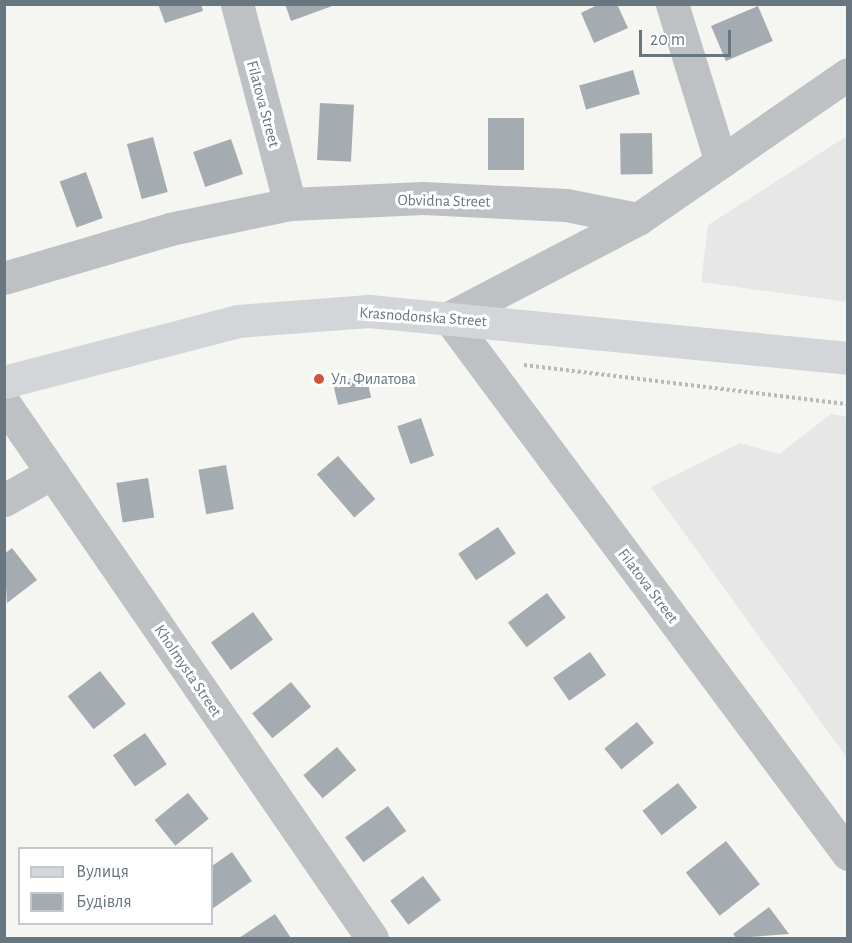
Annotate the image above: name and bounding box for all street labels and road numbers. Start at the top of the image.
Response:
street label: Filatova Street [242,59,284,149]
street label: Obvidna Street [397,191,491,211]
street label: Krasnodonska Street [359,303,487,331]
street label: Filatova Street [614,545,682,627]
street label: Kholmysta Street [150,621,226,721]

